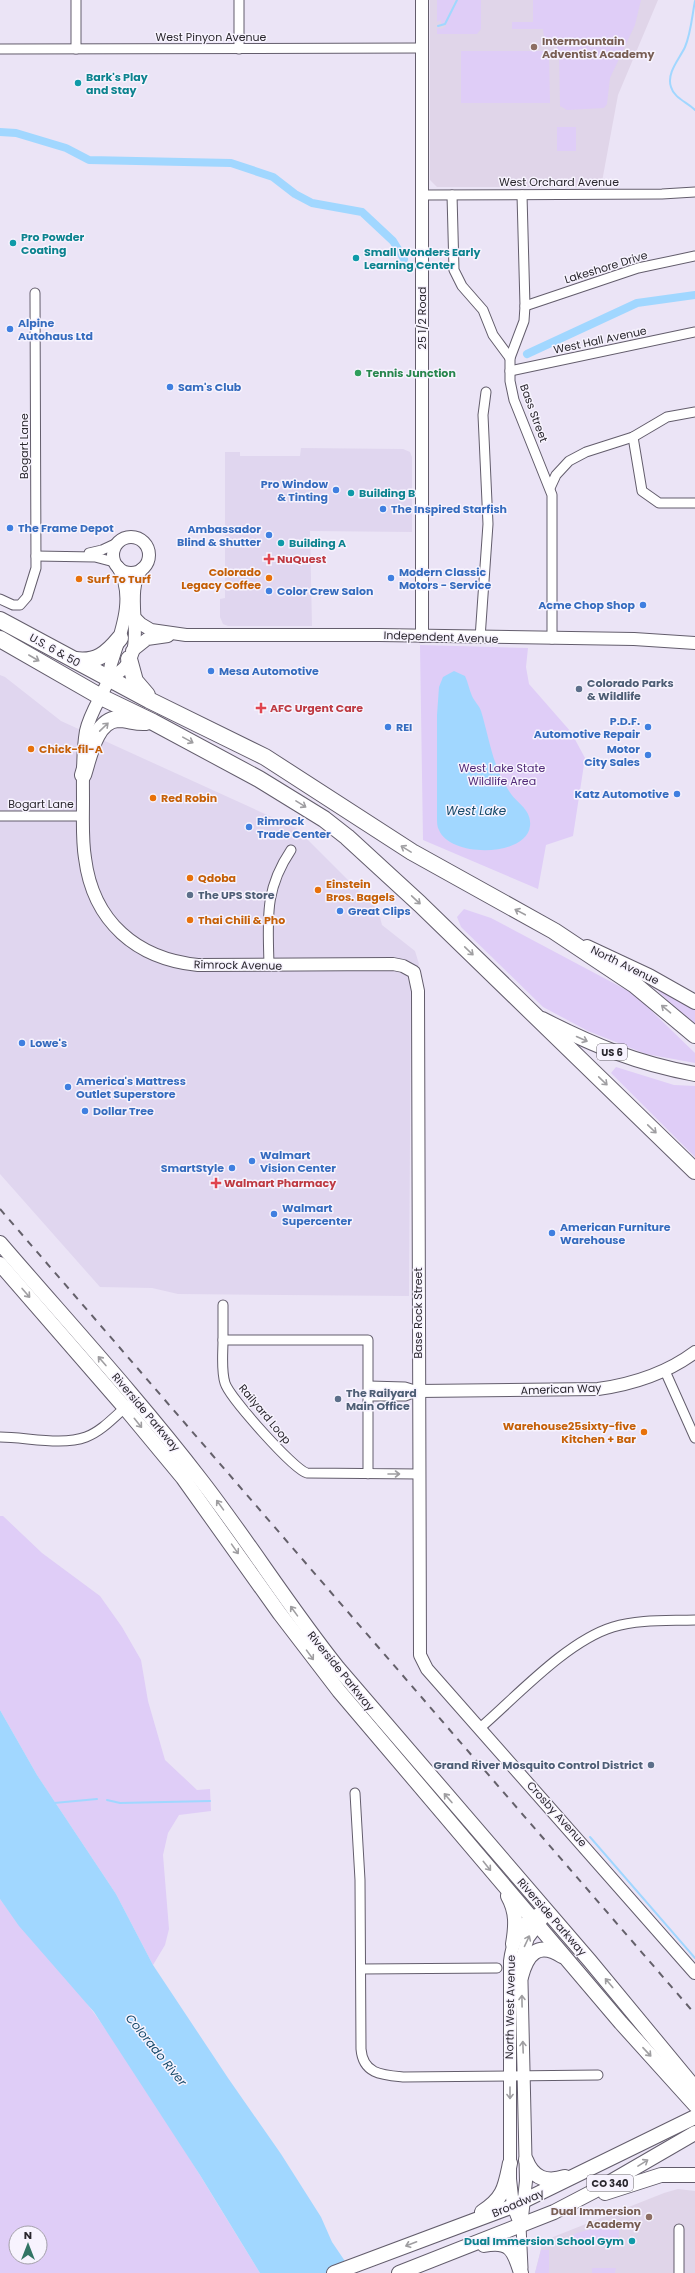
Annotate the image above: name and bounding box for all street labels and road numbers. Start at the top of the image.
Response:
street label: West Pinyon Avenue [156,29,267,45]
street label: West Orchard Avenue [499,174,619,190]
street label: Lakeshore Drive [563,247,650,287]
street label: 25 1/2 Road [414,287,430,349]
street label: West Hall Avenue [552,322,648,358]
street label: Bass Street [516,382,552,444]
street label: Bogart Lane [16,413,32,479]
street label: Independent Avenue [383,627,499,647]
street label: U.S. 6 & 50 [27,629,84,671]
street label: Bogart Lane [8,796,74,812]
street label: North Avenue [588,942,662,989]
street label: Rimrock Avenue [194,956,283,974]
road number: US 6 [597,1044,627,1060]
street label: Base Rock Street [410,1268,426,1358]
street label: Riverside Parkway [108,1369,184,1455]
street label: American Way [520,1380,602,1398]
street label: Railyard Loop [235,1381,295,1447]
street label: Riverside Parkway [304,1628,379,1715]
street label: Crosby Avenue [523,1778,591,1850]
street label: Riverside Parkway [514,1875,591,1960]
street label: North West Avenue [501,1954,519,2059]
road number: CO 340 [587,2175,633,2191]
street label: Broadway [489,2184,547,2221]

